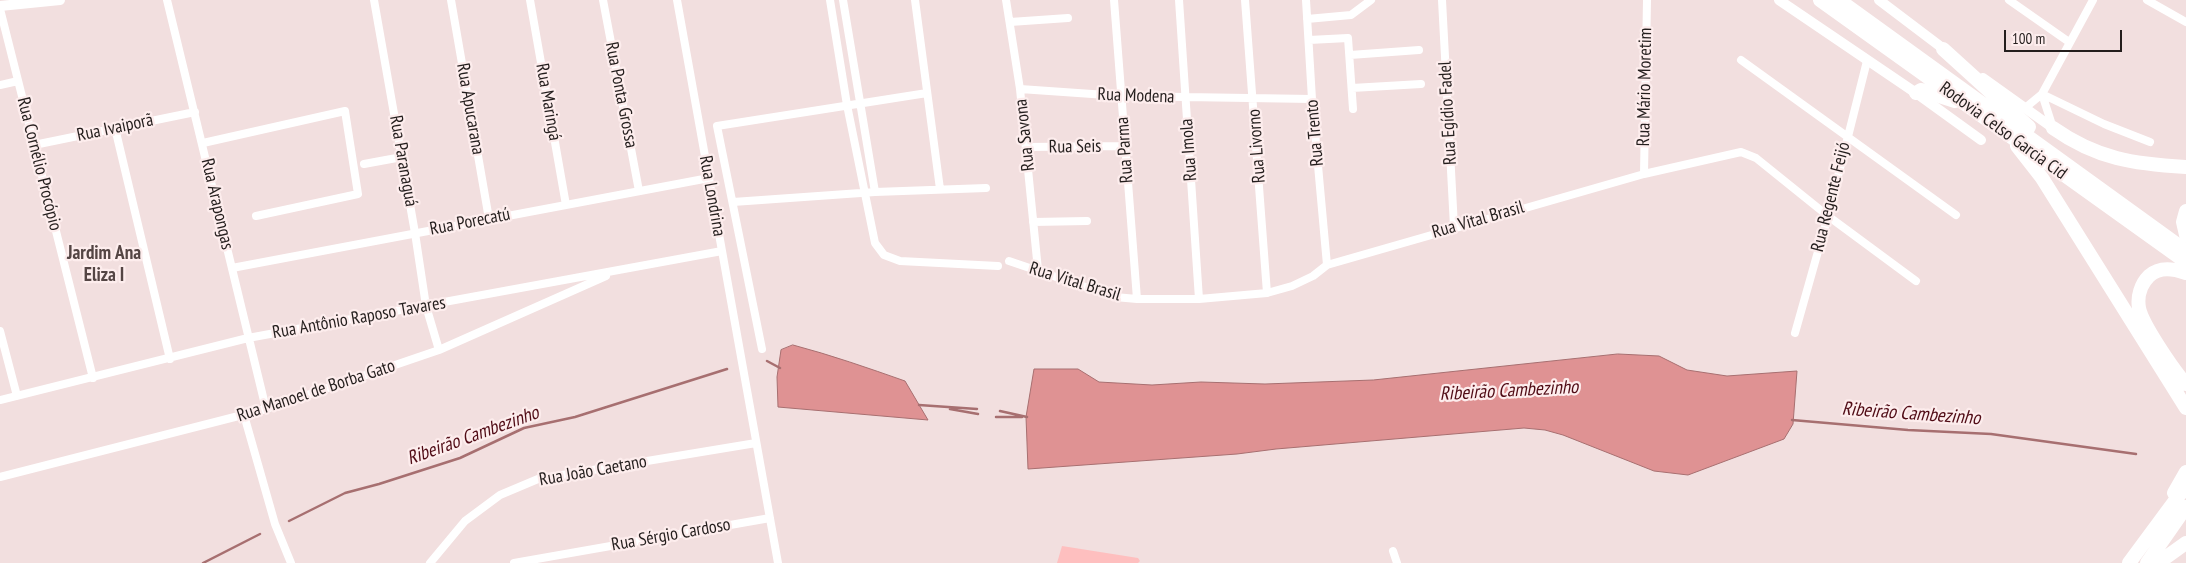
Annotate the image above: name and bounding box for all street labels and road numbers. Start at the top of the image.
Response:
street label: Rua Mário Moretim [1633,27,1657,147]
street label: Rua Ponta Grossa [600,40,642,150]
street label: Rua Egídio Fadel [1434,60,1462,166]
street label: Rua Apucarana [451,62,489,156]
street label: Rua Maringá [531,62,565,142]
street label: Rodovia Celso Garcia Cid [1935,77,2071,185]
street label: Rua Modena [1097,84,1175,108]
street label: Rua Cornélio Procópio [12,95,66,233]
street label: Rua Savona [1010,98,1040,172]
street label: Rua Trento [1301,99,1329,167]
street label: Rua Livorno [1244,108,1270,184]
street label: Rua Ivaiporã [75,109,155,147]
street label: Rua Paranaguá [384,114,422,208]
street label: Rua Parma [1112,116,1138,184]
street label: Rua Imola [1176,118,1202,182]
street label: Rua Seis [1049,136,1101,158]
street label: Rua Regente Feijó [1807,140,1855,254]
street label: Rua Londrina [694,154,730,238]
street label: Rua Arapongas [196,156,238,252]
street label: Rua Vital Brasil [1430,197,1526,243]
street label: Rua Porecatú [428,204,512,240]
street label: Rua Vital Brasil [1027,258,1123,306]
street label: Rua Antônio Raposo Tavares [271,292,447,344]
street label: Rua Manoel de Borba Gato [234,355,398,427]
street label: Rua João Caetano [538,451,648,491]
street label: Rua Sérgio Cardoso [610,514,732,556]

